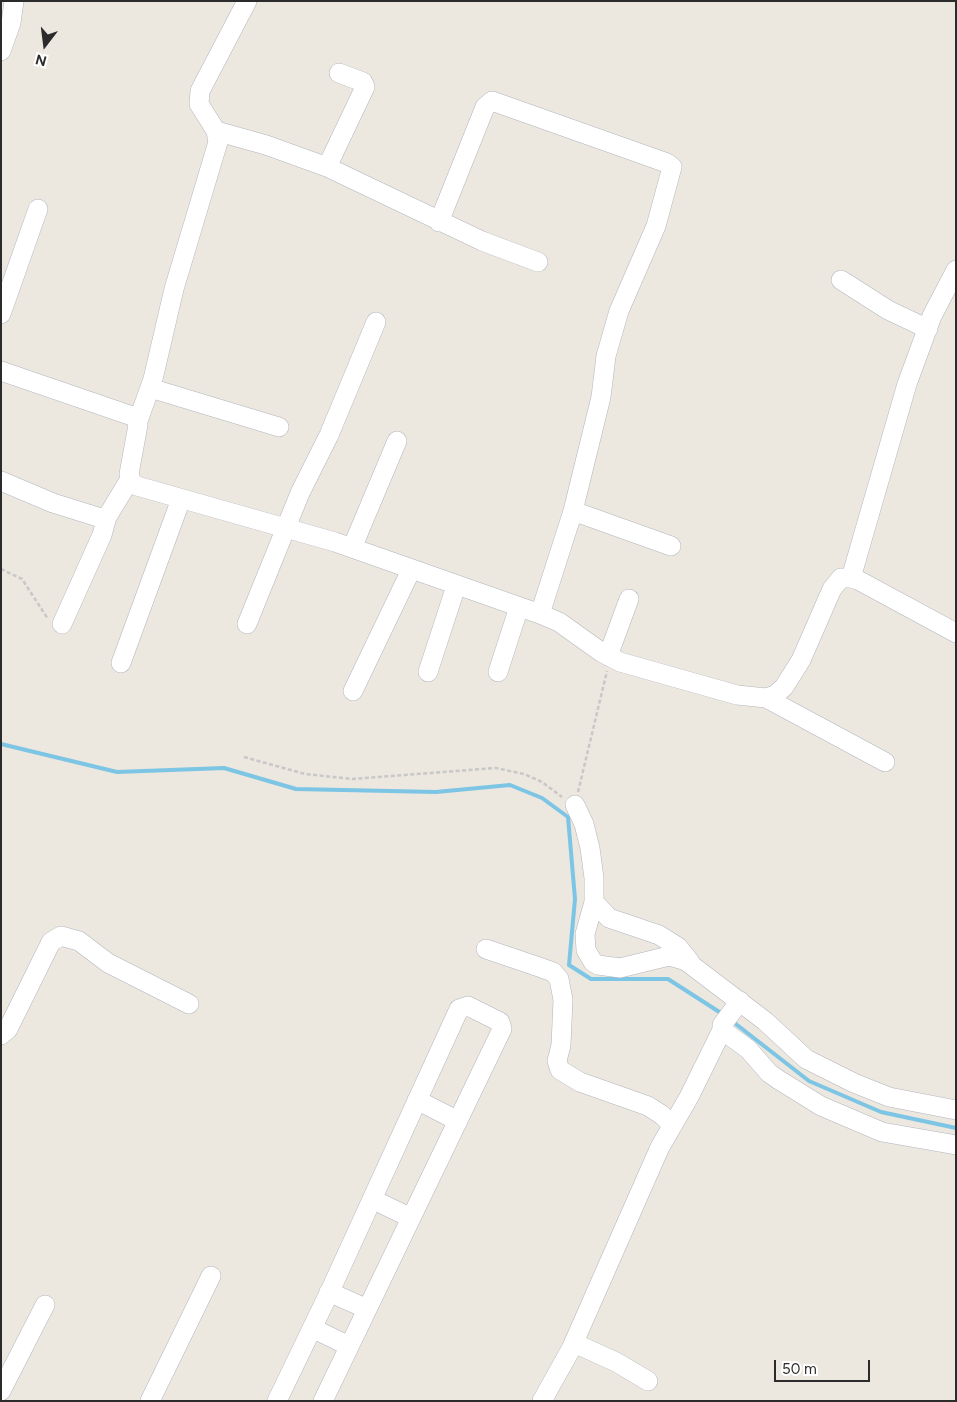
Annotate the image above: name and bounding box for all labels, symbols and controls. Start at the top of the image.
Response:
north arrow [20,20,70,70]
text: N [34,50,48,70]
scale bar [777,1350,873,1382]
text: 50 m [782,1360,817,1378]

